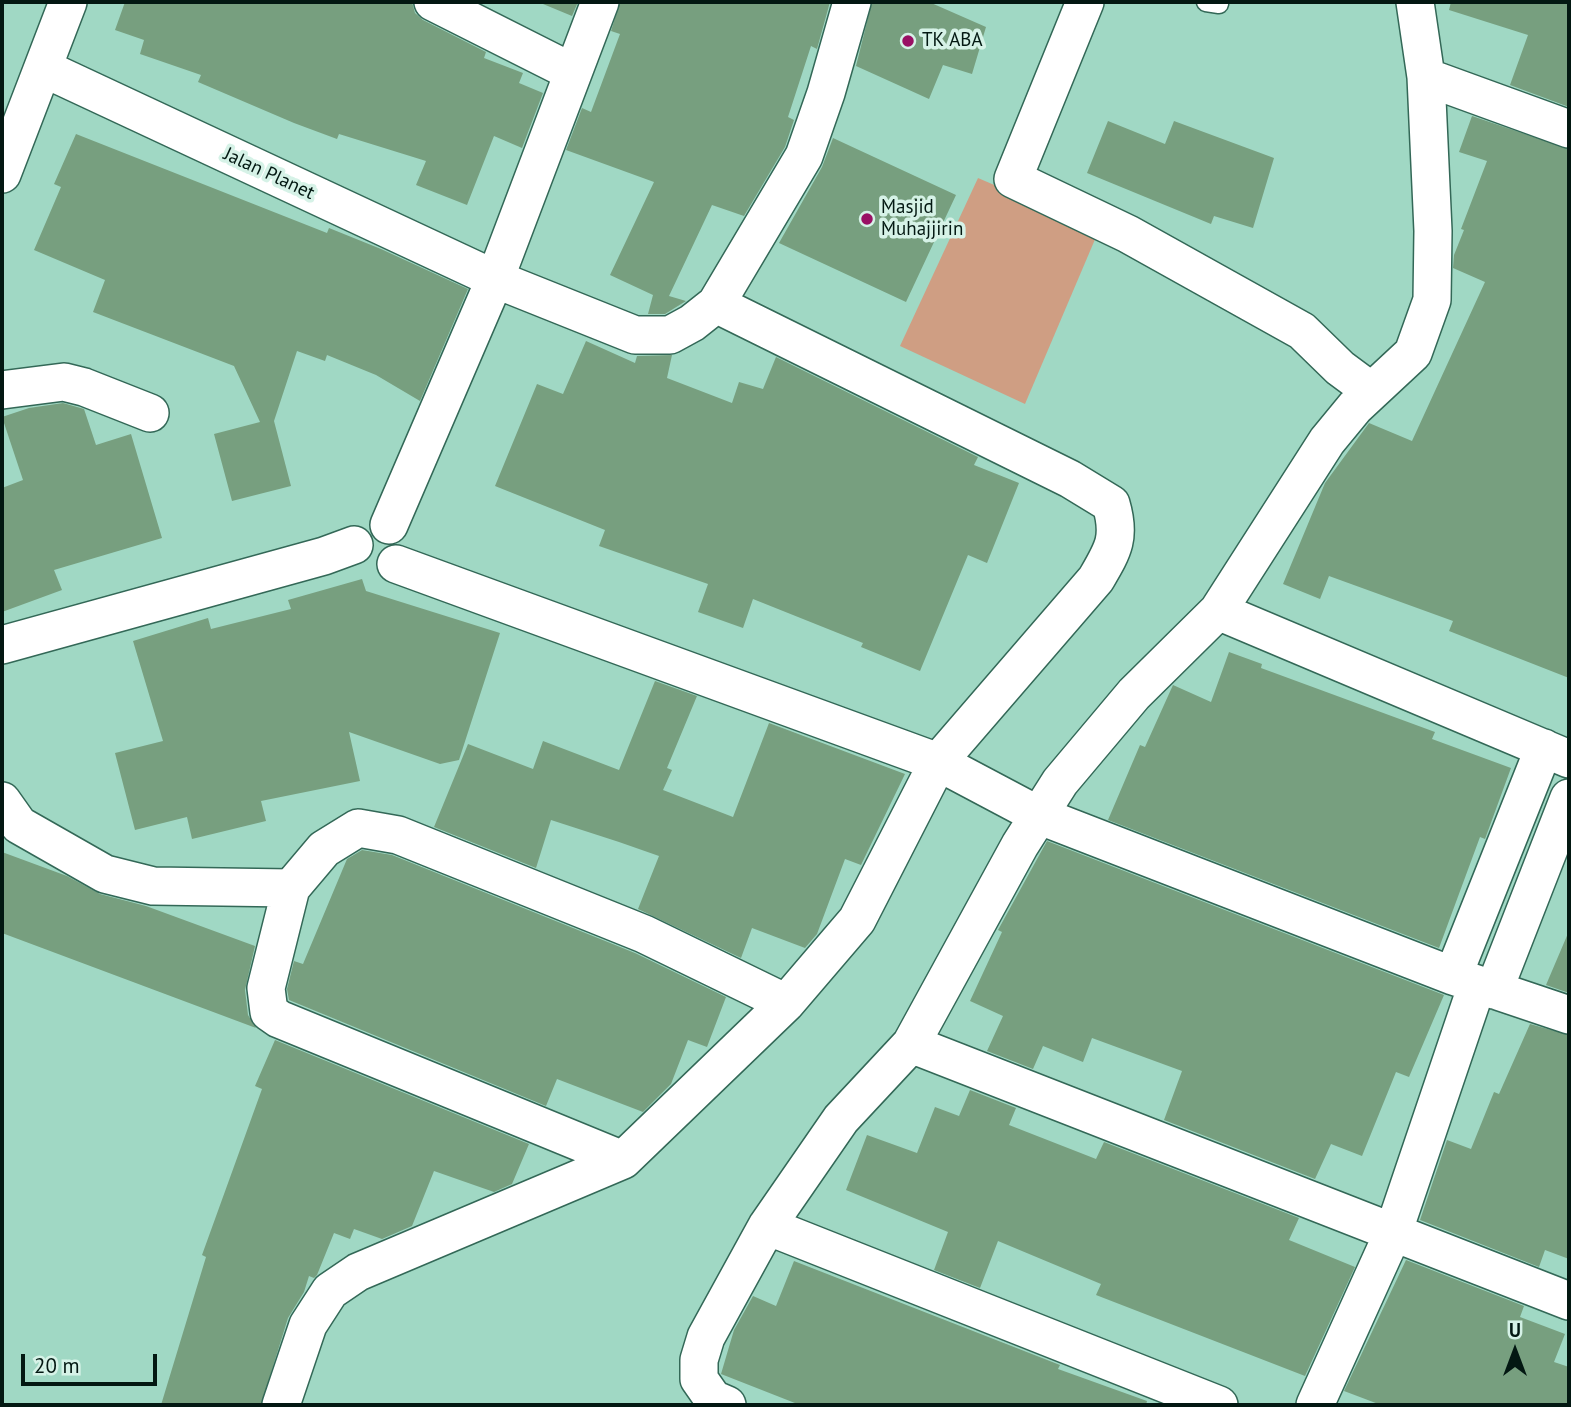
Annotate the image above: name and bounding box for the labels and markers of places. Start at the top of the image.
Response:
place label: TK ABA [922,30,983,52]
marker: TK ABA [900,33,916,49]
place label: Masjid Muhajjirin [881,197,963,241]
marker: Masjid Muhajjirin [859,211,875,227]

